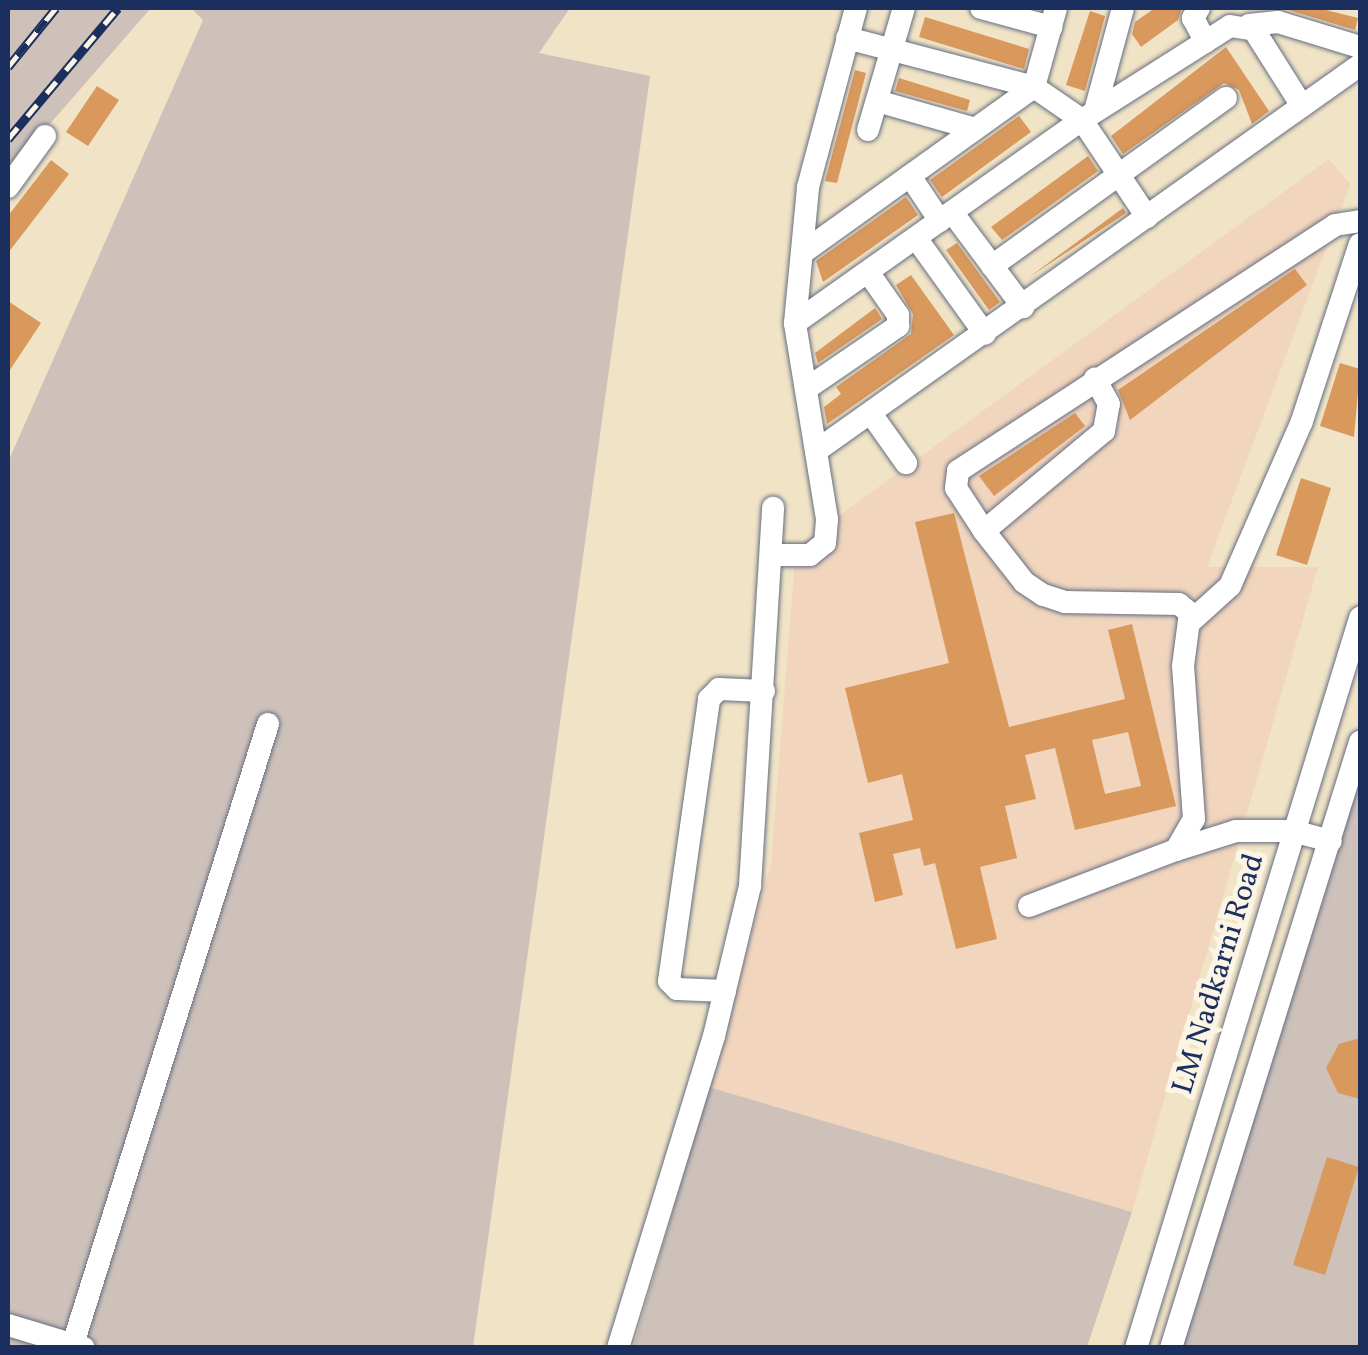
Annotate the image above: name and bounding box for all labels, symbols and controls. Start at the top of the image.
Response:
street label: LM Nadkarni Road [1165,849,1273,1099]

